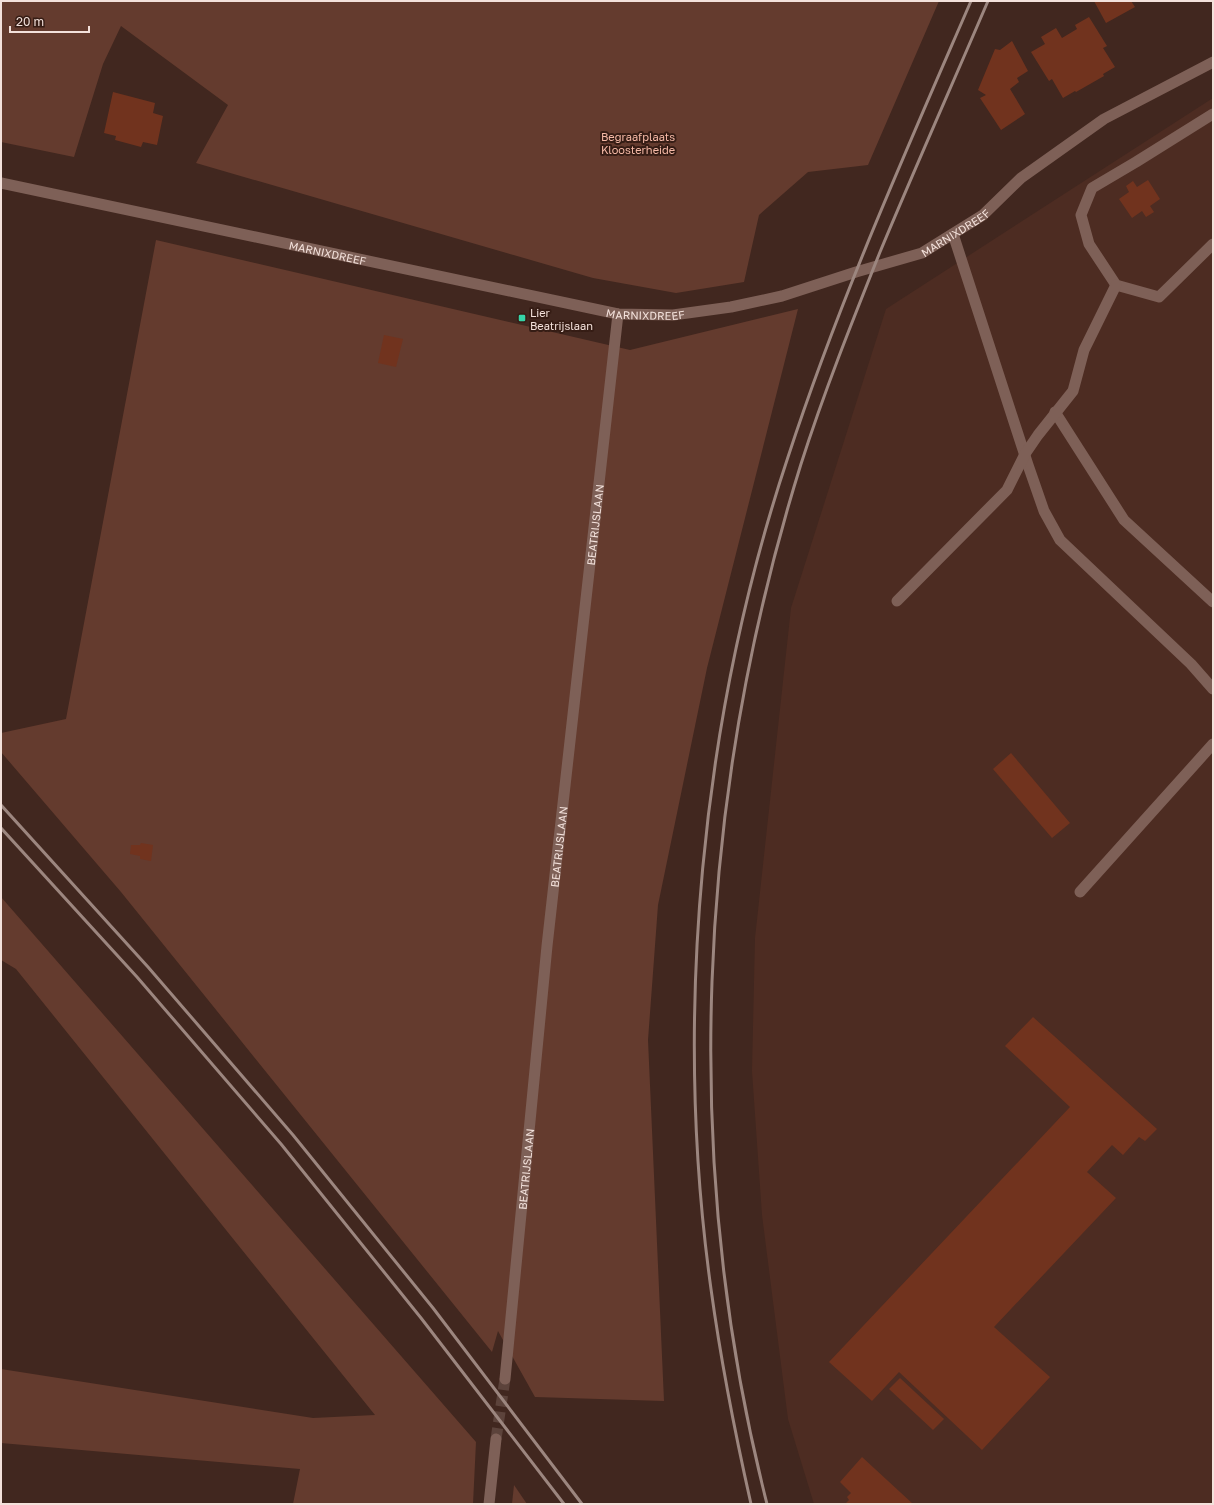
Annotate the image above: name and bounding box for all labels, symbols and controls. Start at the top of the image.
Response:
scale bar [10,8,89,34]
text: 20 m [16,14,44,29]
park label: Begraafplaats Kloosterheide [601,130,675,156]
street label: MARNIXDREEF [918,206,992,259]
street label: MARNIXDREEF [288,238,368,267]
street label: MARNIXDREEF [605,305,686,322]
place label: Lier Beatrijslaan [530,306,593,332]
marker: Lier Beatrijslaan [517,313,527,323]
street label: BEATRIJSLAAN [583,483,605,566]
street label: BEATRIJSLAAN [547,805,569,888]
street label: BEATRIJSLAAN [515,1128,536,1210]

